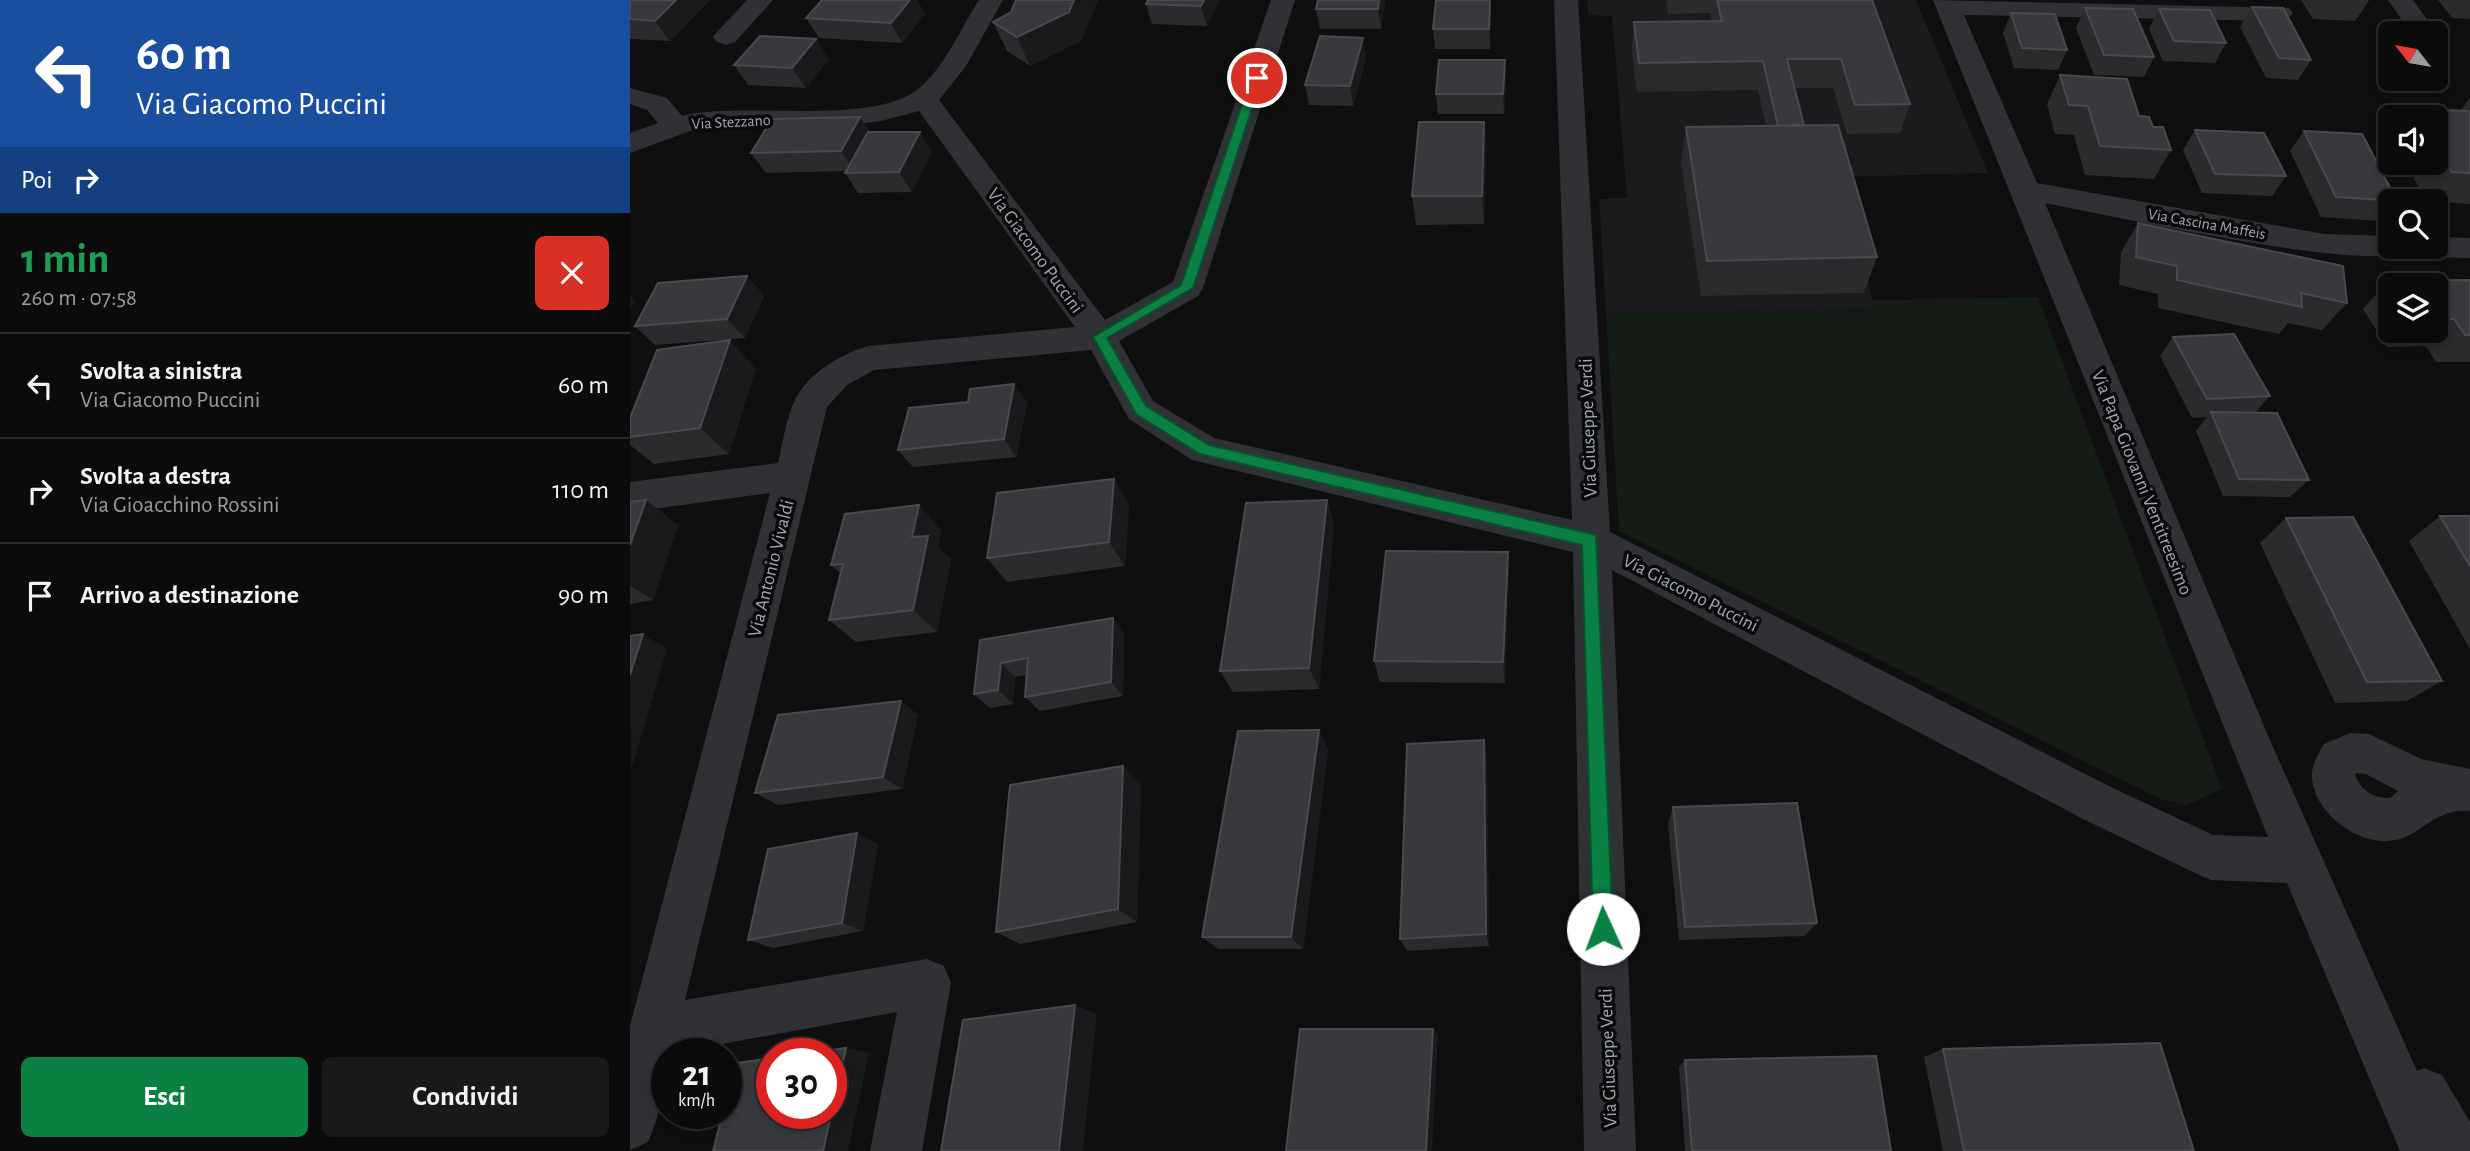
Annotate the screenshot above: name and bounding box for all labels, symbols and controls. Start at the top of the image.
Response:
north arrow [2378,21,2448,91]
map controls [2378,21,2448,343]
icon: left [21,28,112,119]
text: 60 m [136,30,232,79]
pin [1227,48,1287,108]
icon: arrive [1238,59,1276,97]
text: Via Giacomo Puccini [136,88,387,120]
button: sound [2378,105,2448,175]
street label: Via Stezzano [691,112,771,132]
icon: right [67,161,105,199]
text: Poi [21,167,53,193]
street label: Via Giacomo Puccini [983,185,1086,317]
button: search [2378,189,2448,259]
street label: Via Cascina Maffeis [2147,206,2267,242]
button: close [535,236,609,310]
text: 1 min [21,238,110,280]
button: layers [2378,273,2448,343]
text: 260 m · 07:58 [21,287,137,310]
text: Svolta a sinistra [80,358,242,384]
street label: Via Giuseppe Verdi [1577,358,1600,498]
icon: left [21,367,59,405]
street label: Via Papa Giovanni Ventitreesimo [2088,368,2195,598]
text: 60 m [558,372,609,398]
text: Via Giacomo Puccini [80,389,260,412]
text: Svolta a destra [80,463,231,489]
icon: right [21,472,59,510]
text: 110 m [552,477,609,503]
text: Via Gioacchino Rossini [80,494,280,517]
street label: Via Antonio Vivaldi [745,498,798,639]
street label: Via Giacomo Puccini [1620,551,1761,636]
icon: arrive [21,577,59,615]
text: Arrivo a destinazione [80,582,299,608]
text: 90 m [558,582,609,608]
position arrow [1566,892,1640,966]
street label: Via Giuseppe Verdi [1597,988,1620,1128]
speed limit sign: 30 [756,1038,847,1129]
button: Esci [21,1057,308,1137]
button: Condividi [322,1057,609,1137]
text: 21 [682,1057,711,1092]
text: km/h [678,1092,715,1110]

